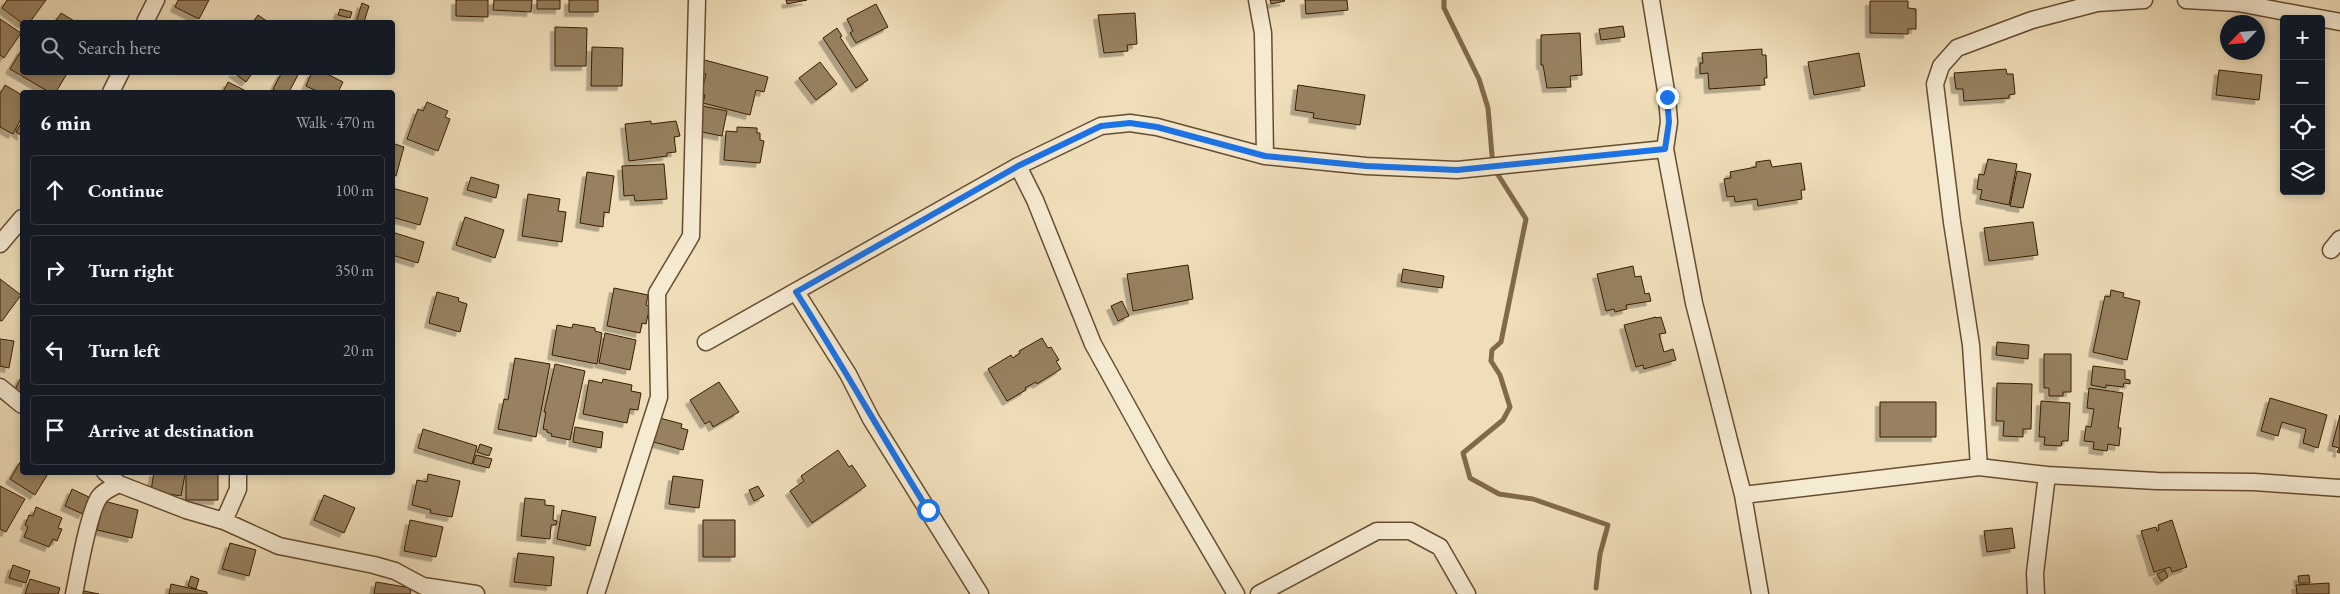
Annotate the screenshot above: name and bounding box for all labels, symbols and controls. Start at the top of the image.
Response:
north arrow [2220,15,2265,60]
map controls [2280,15,2325,195]
button: + [2280,15,2325,60]
search box [20,20,395,75]
icon: search [38,34,66,62]
text: Search here [78,35,160,60]
button: − [2280,60,2325,105]
route end [1656,86,1679,109]
button: locate [2280,105,2325,150]
text: 6 min [40,109,91,136]
text: Walk · 470 m [296,112,375,133]
button: layers [2280,150,2325,195]
icon: ahead [41,176,69,204]
text: Continue [88,178,163,203]
text: 100 m [335,180,374,201]
icon: right [41,256,69,284]
text: Turn right [88,258,174,283]
text: 350 m [335,260,374,281]
icon: left [41,336,69,364]
text: Turn left [88,338,160,363]
text: 20 m [343,340,374,361]
icon: arrive [41,416,69,444]
text: Arrive at destination [88,418,254,443]
route start [917,499,940,522]

